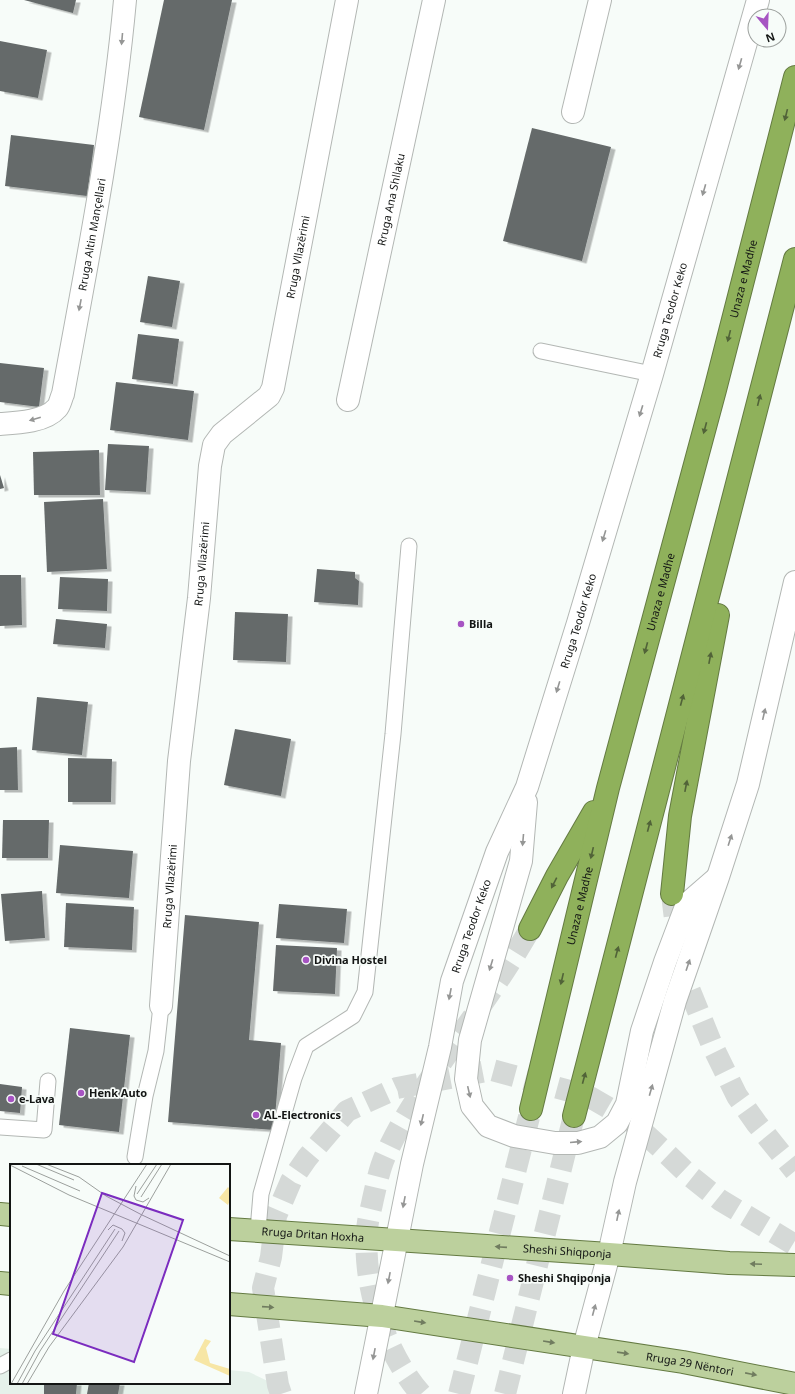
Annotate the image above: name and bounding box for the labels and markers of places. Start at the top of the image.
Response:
place label: Billa [469,616,493,631]
marker: Billa [456,619,466,629]
place label: Divina Hostel [314,952,387,967]
marker: Divina Hostel [301,955,311,965]
place label: Henk Auto [89,1085,147,1100]
marker: Henk Auto [76,1088,86,1098]
place label: e-Lava [19,1091,55,1106]
marker: e-Lava [6,1094,16,1104]
place label: AL-Electronics [264,1107,341,1122]
marker: AL-Electronics [251,1110,261,1120]
place label: Sheshi Shqiponja [518,1270,611,1285]
marker: Sheshi Shqiponja [505,1273,515,1283]

